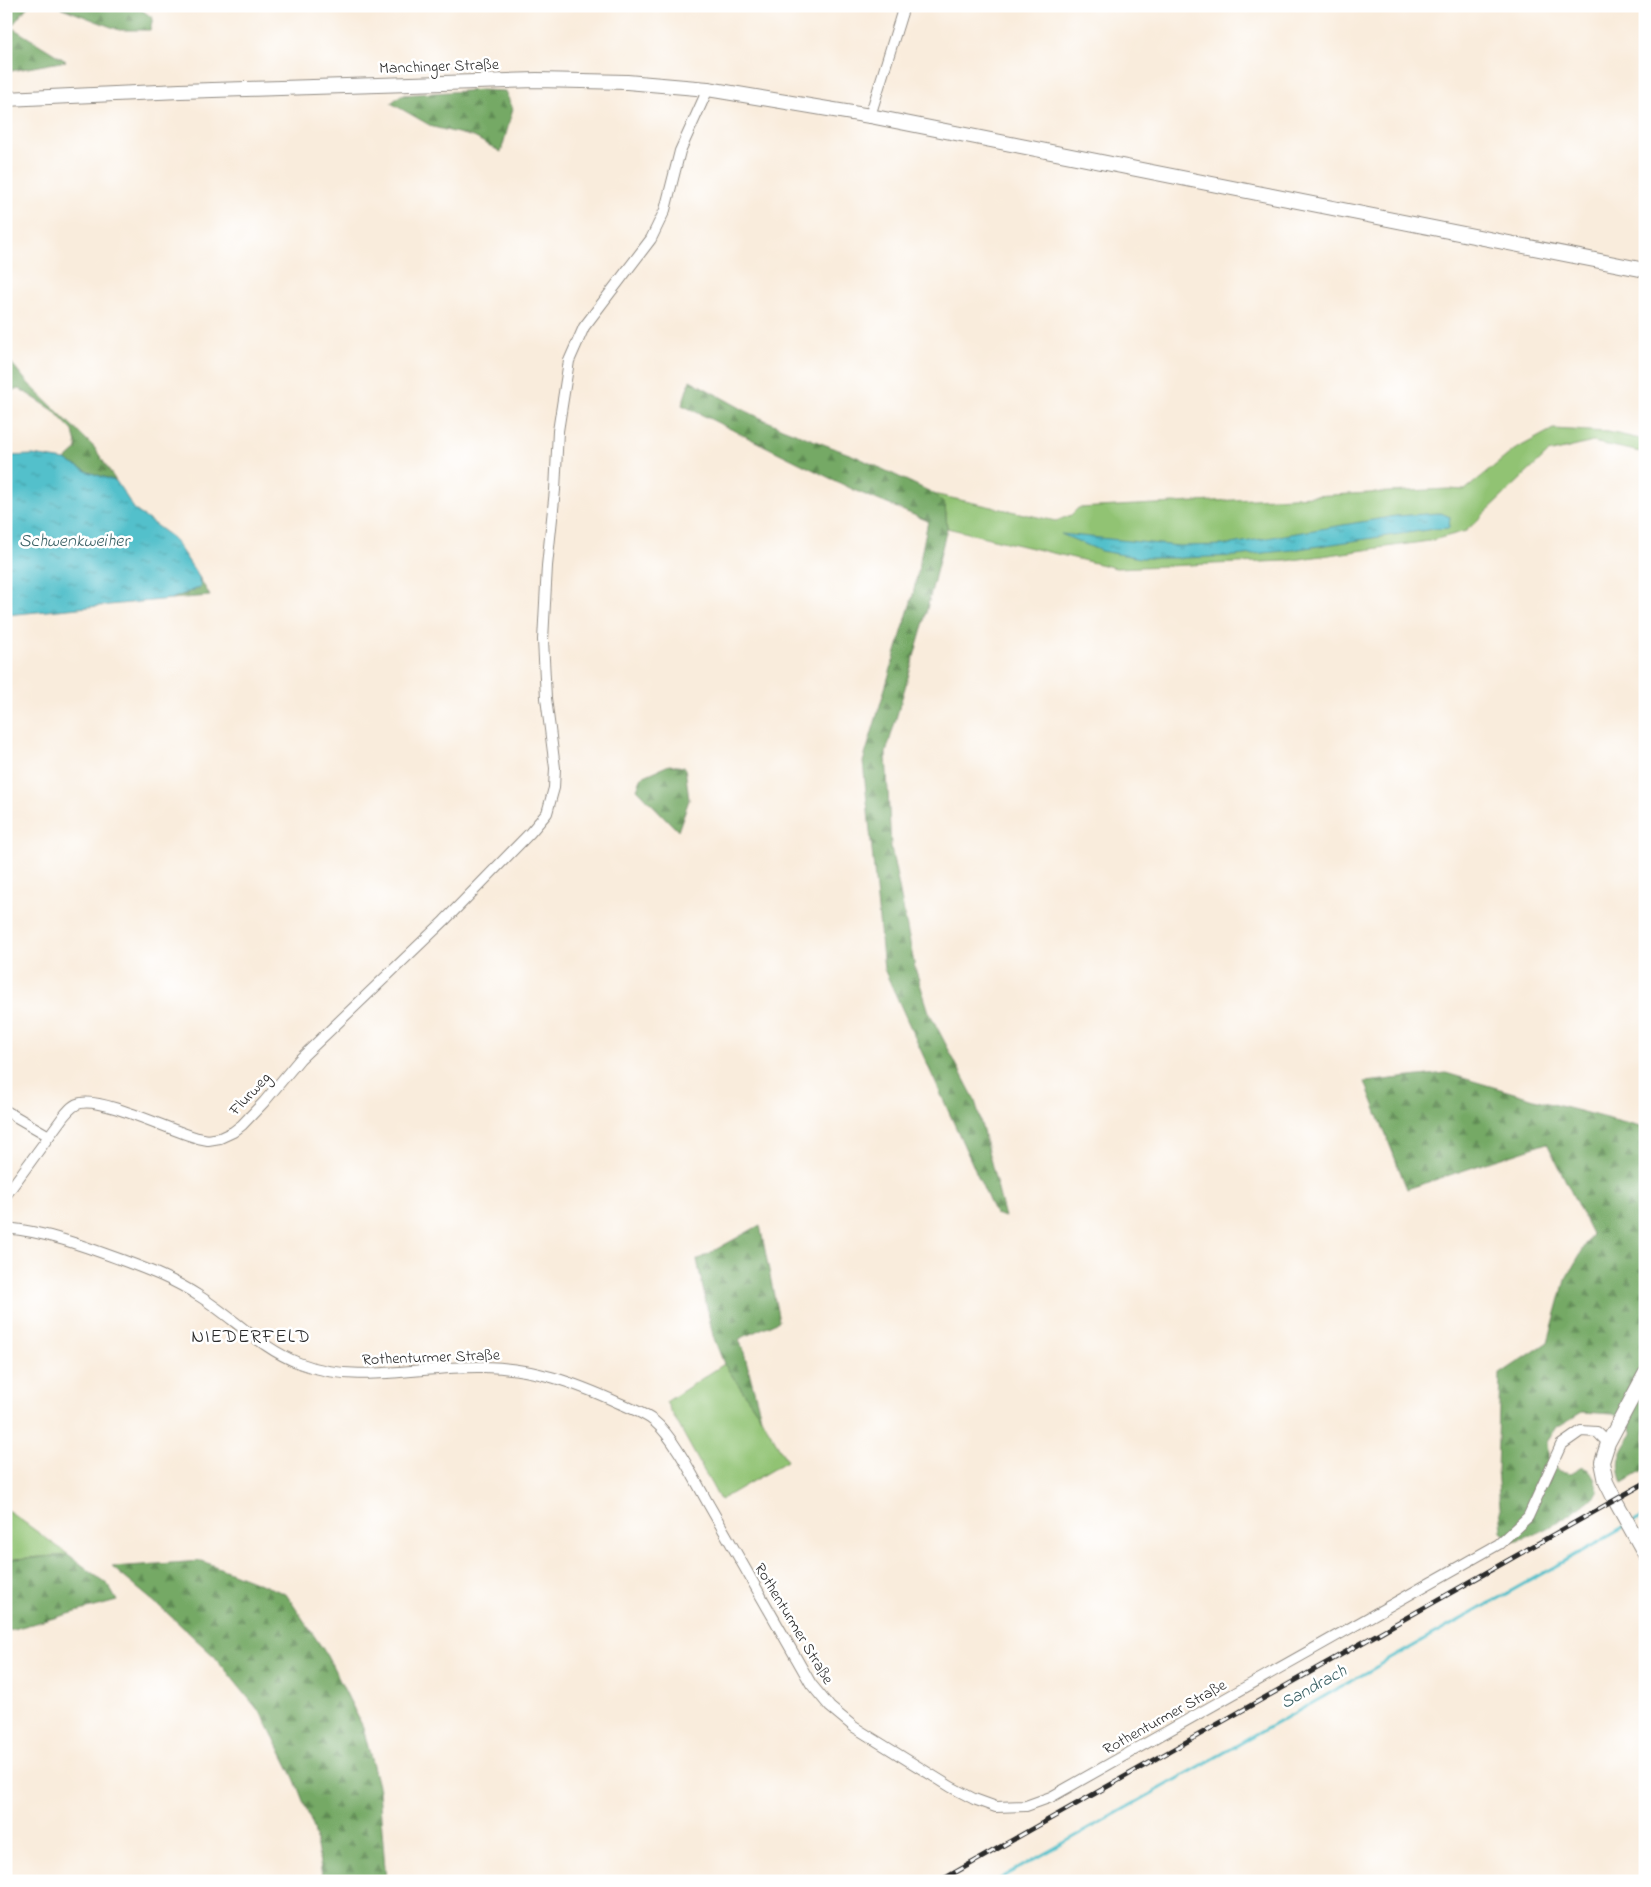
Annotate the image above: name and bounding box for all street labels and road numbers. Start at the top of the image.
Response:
street label: Manchinger Straße [379,53,500,81]
street label: Flurweg [223,1067,277,1122]
street label: Rothenturmer Straße [362,1344,501,1372]
street label: Rothenturmer Straße [747,1559,840,1690]
street label: Rothenturmer Straße [1099,1673,1232,1762]

